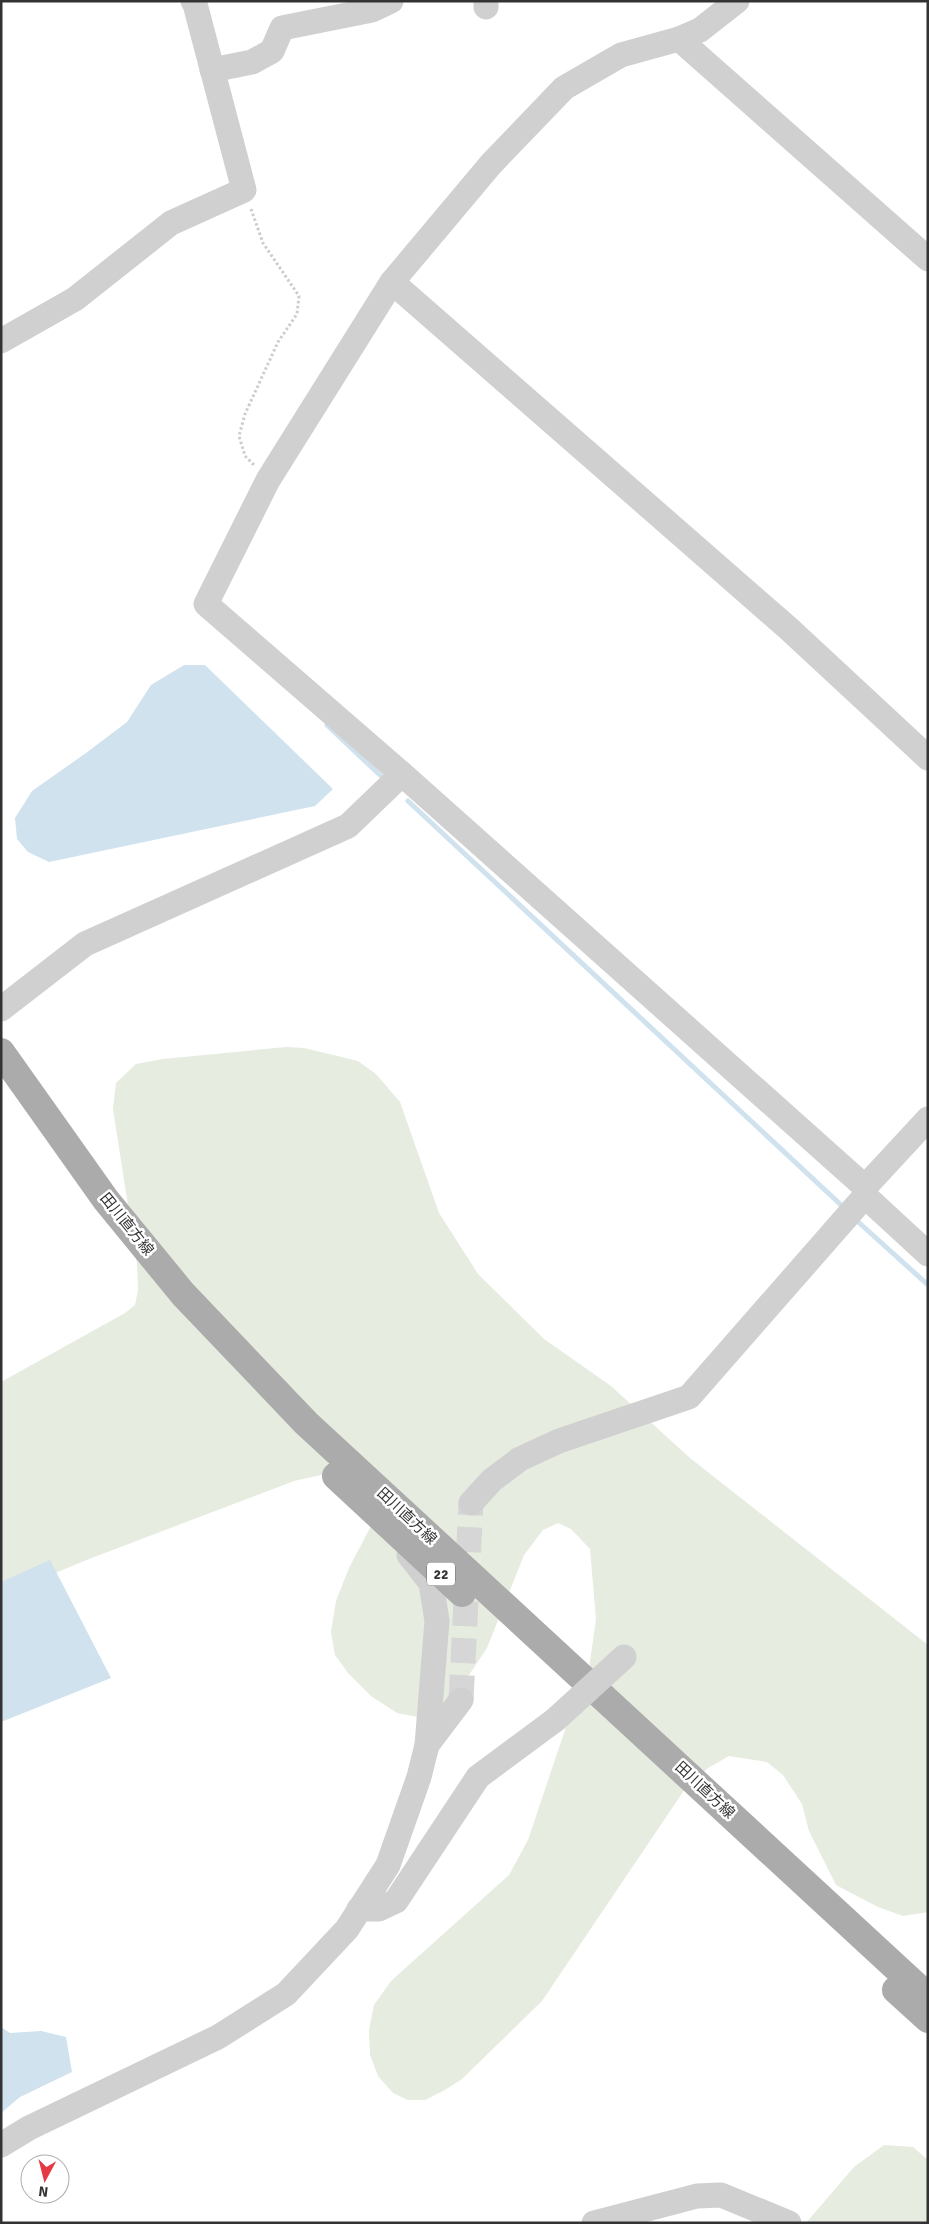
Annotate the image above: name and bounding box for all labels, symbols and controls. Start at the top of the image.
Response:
street label: 田川直方線 [96,1189,158,1259]
street label: 田川直方線 [373,1484,441,1548]
road number: 22 [427,1562,455,1586]
street label: 田川直方線 [671,1758,739,1822]
north arrow [20,2154,70,2204]
text: N [38,2182,49,2200]

